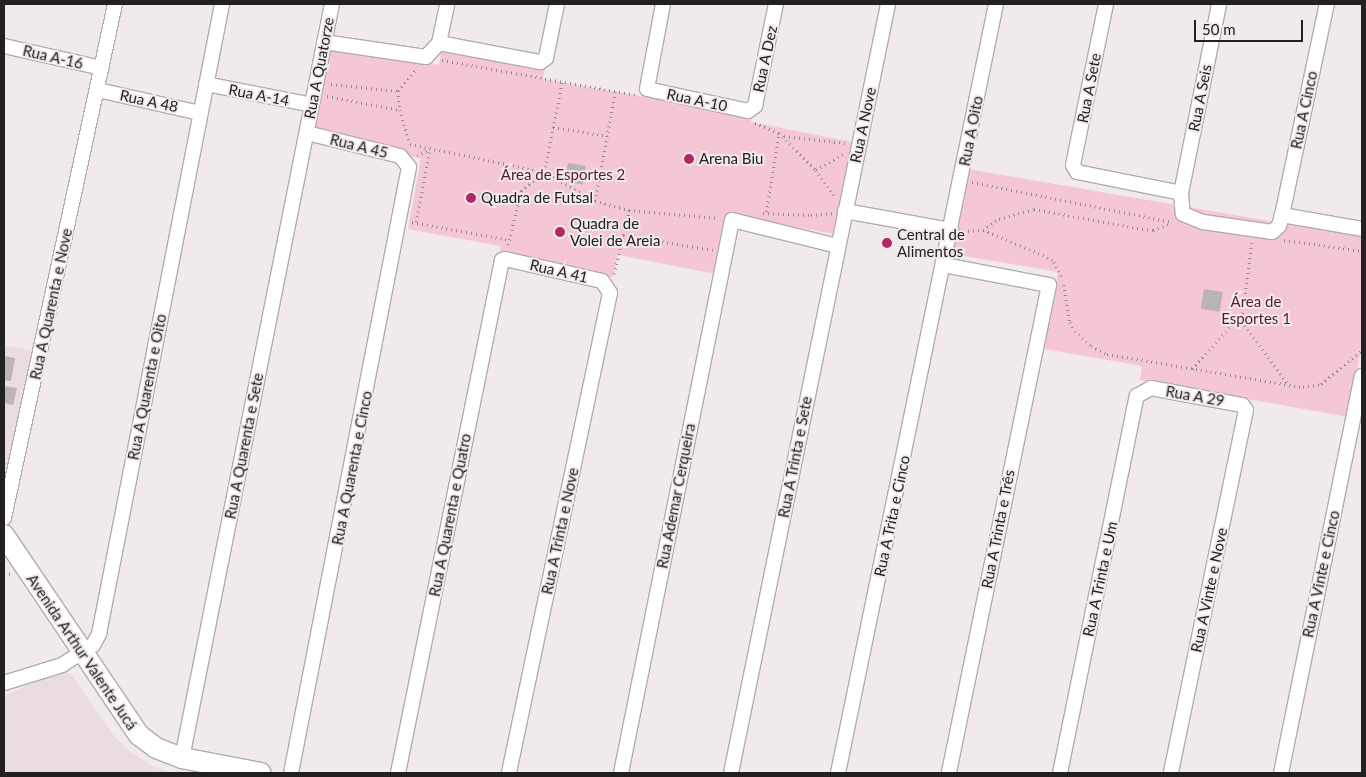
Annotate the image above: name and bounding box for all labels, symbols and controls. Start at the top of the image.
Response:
scale bar [1196,10,1305,42]
street label: Rua A Quatorze [300,15,338,121]
text: 50 m [1202,20,1236,38]
street label: Rua A Dez [749,24,781,94]
street label: Rua A-16 [21,41,85,73]
street label: Rua A Sete [1073,51,1105,125]
street label: Rua A Seis [1185,62,1215,134]
street label: Rua A Cinco [1287,69,1321,151]
street label: Rua A-14 [227,80,291,110]
street label: Rua A-10 [665,85,729,115]
street label: Rua A Nove [846,85,880,165]
street label: Rua A 48 [118,86,180,116]
street label: Rua A Oito [955,94,987,168]
street label: Rua A 45 [328,130,390,162]
place label: Arena Biu [699,150,763,168]
marker: Arena Biu [683,153,695,165]
park label: Área de Esportes 2 [501,166,625,184]
place label: Quadra de Futsal [481,189,593,207]
marker: Quadra de Futsal [465,192,477,204]
place label: Quadra de Volei de Areia [570,214,661,249]
place label: Central de Alimentos [897,225,965,260]
street label: Rua A Quarenta e Nove [26,226,76,382]
marker: Quadra de Volei de Areia [554,226,566,238]
marker: Central de Alimentos [881,237,893,249]
street label: Rua A 41 [528,255,590,287]
park label: Área de Esportes 1 [1221,292,1291,327]
street label: Rua A Quarenta e Oito [124,312,170,462]
street label: Rua A Quarenta e Sete [221,371,267,521]
street label: Rua A 29 [1164,382,1226,410]
street label: Rua A Quarenta e Cinco [328,389,376,547]
street label: Rua A Trinta e Sete [774,394,816,520]
street label: Rua Ademar Cerqueira [653,422,699,570]
street label: Rua A Quarenta e Quatro [425,431,475,599]
street label: Rua A Trita e Cinco [870,453,914,579]
street label: Rua A Trinta e Nove [538,465,582,597]
street label: Rua A Trinta e Três [977,467,1019,591]
street label: Rua A Vinte e Cinco [1299,508,1343,640]
street label: Rua A Trinta e Um [1079,519,1121,639]
street label: Rua A Vinte e Nove [1187,525,1231,655]
street label: Avenida Arthur Valente Jucá [23,570,141,734]

